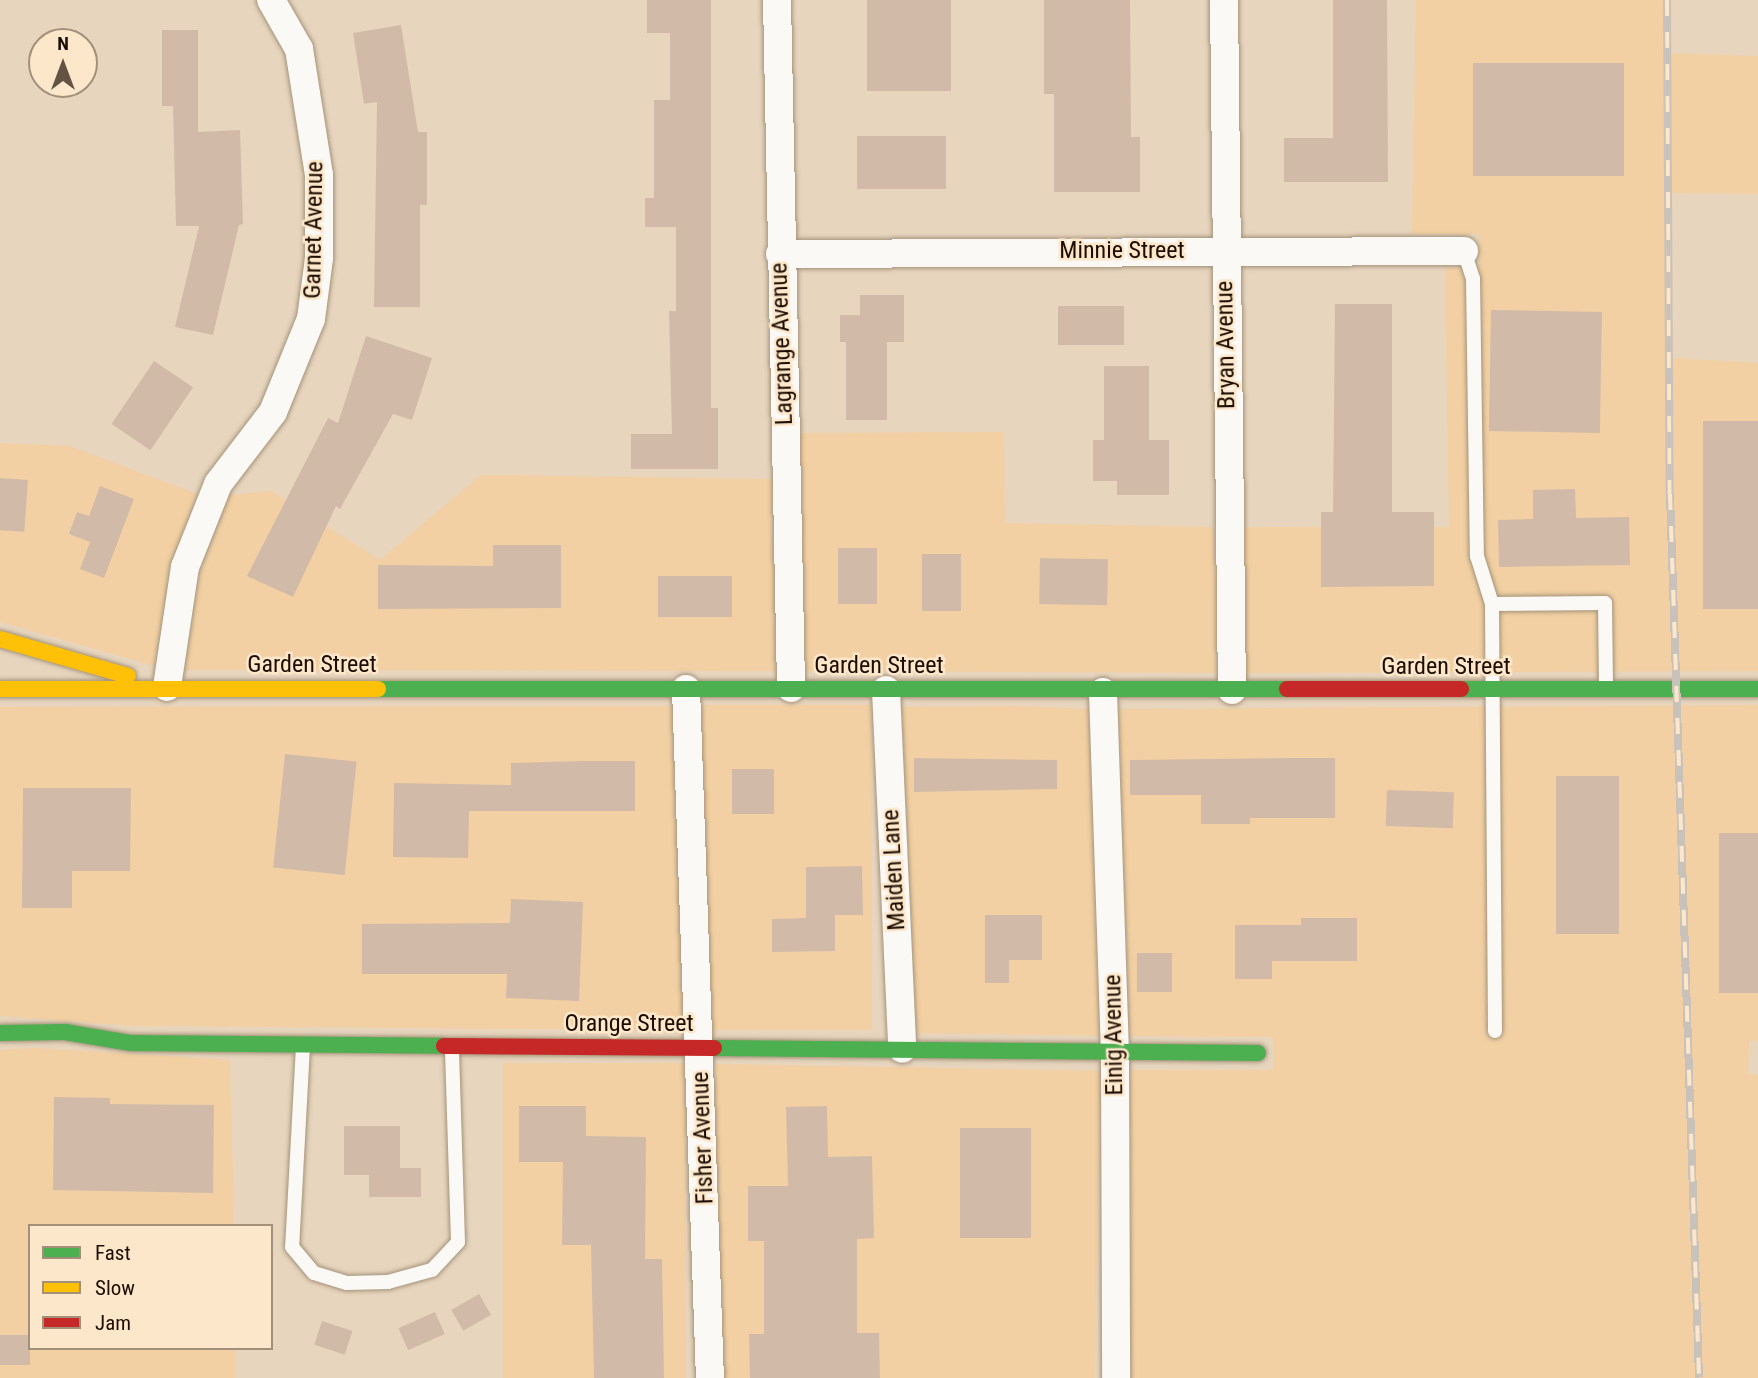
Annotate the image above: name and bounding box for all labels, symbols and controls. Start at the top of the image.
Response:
north arrow [28,28,98,98]
text: N [57,32,69,55]
street label: Garnet Avenue [298,161,330,299]
street label: Minnie Street [1059,237,1185,265]
street label: Lagrange Avenue [765,262,799,426]
street label: Bryan Avenue [1210,281,1242,409]
street label: Garden Street [247,651,377,679]
street label: Garden Street [814,652,944,680]
street label: Garden Street [1381,653,1511,681]
street label: Maiden Lane [876,809,912,931]
street label: Einig Avenue [1099,974,1129,1096]
street label: Orange Street [564,1010,694,1038]
street label: Fisher Avenue [686,1071,720,1205]
legend [28,1224,273,1350]
text: Fast [95,1241,131,1265]
text: Slow [95,1276,135,1300]
text: Jam [95,1311,131,1335]

